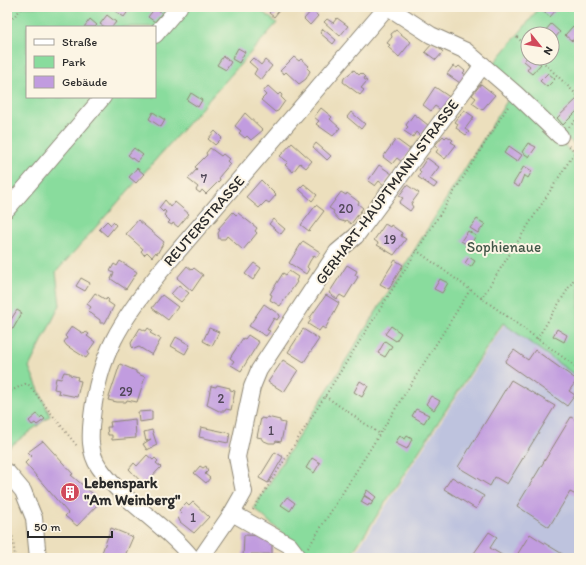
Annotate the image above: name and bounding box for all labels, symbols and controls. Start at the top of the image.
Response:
legend [26,26,156,98]
north arrow [520,26,560,66]
text: Straße [62,35,97,49]
text: N [541,44,556,57]
text: Park [62,55,86,69]
text: Gebäude [62,75,107,89]
street label: GERHART-HAUPTMANN-STRASSE [312,96,462,288]
house number: 7 [201,171,208,186]
street label: REUTERSTRASSE [160,172,248,270]
house number: 20 [339,201,353,216]
house number: 19 [384,232,397,247]
park label: Sophienaue [467,238,541,256]
house number: 29 [119,384,133,399]
house number: 2 [218,391,225,406]
house number: 1 [268,423,274,438]
place label: Lebenspark "Am Weinberg" [84,474,181,510]
building icon: Lebenspark "Am Weinberg" [59,481,81,503]
house number: 1 [190,510,196,525]
scale bar [28,513,112,539]
text: 50 m [34,520,60,534]

